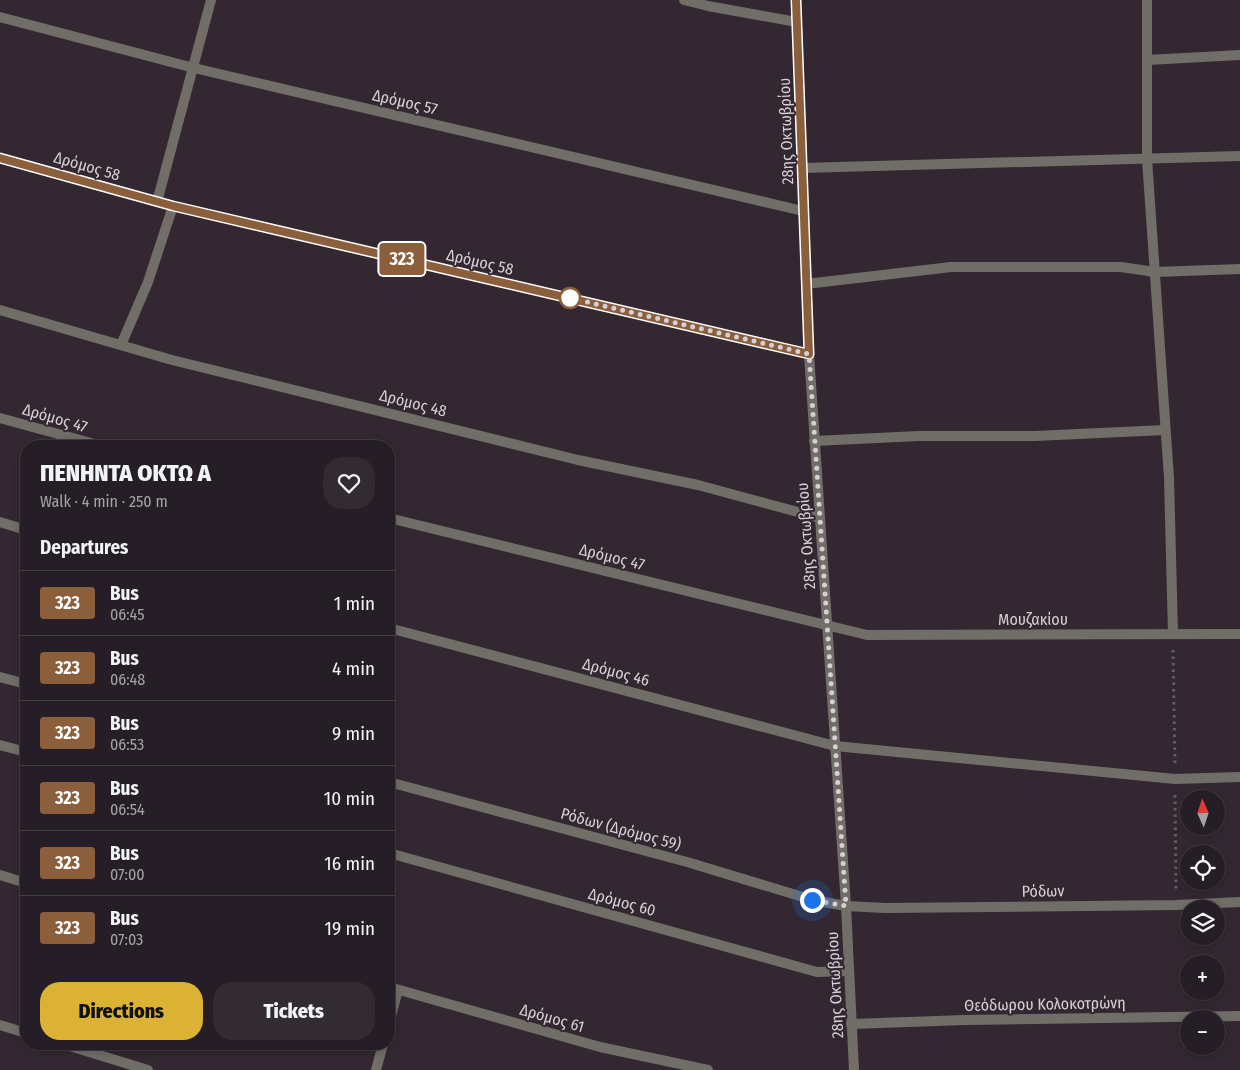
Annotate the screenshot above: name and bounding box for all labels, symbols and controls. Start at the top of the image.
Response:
street label: 28ης Οκτωβρίου [775,77,797,185]
street label: Δρόμος 57 [371,85,440,119]
street label: Δρόμος 58 [52,147,122,185]
line badge: 323 [373,243,431,275]
street label: Δρόμος 58 [445,245,515,279]
text: 323 [389,248,415,270]
unlabelled marker [559,287,581,309]
street label: Δρόμος 48 [377,385,449,421]
street label: Δρόμος 47 [20,400,90,436]
button: heart [323,457,375,509]
text: ΠΕΝΗΝΤΑ ΟΚΤΩ Α [40,459,211,487]
street label: 28ης Οκτωβρίου [793,482,819,590]
text: Walk · 4 min · 250 m [40,492,168,511]
text: Departures [40,536,128,559]
street label: Δρόμος 47 [577,540,647,574]
text: Bus [110,582,139,605]
text: 323 [55,592,80,614]
text: 1 min [334,592,375,615]
text: 06:45 [110,605,145,624]
street label: Μουζακίου [998,610,1068,629]
text: Bus [110,647,139,670]
street label: Δρόμος 46 [580,654,652,690]
text: 323 [55,657,80,679]
text: 4 min [332,657,375,680]
text: 06:48 [110,670,145,689]
text: Bus [110,712,139,735]
text: 323 [55,722,80,744]
text: 9 min [332,722,375,745]
text: 06:53 [110,735,144,754]
text: Bus [110,777,139,800]
text: 323 [55,787,80,809]
text: 10 min [324,787,375,810]
north arrow [1180,790,1225,835]
map controls [1180,790,1225,1055]
text: 06:54 [110,800,145,819]
street label: Ρόδων (Δρόμος 59) [559,804,683,854]
text: Bus [110,842,139,865]
button: locate [1180,845,1225,890]
text: 323 [55,852,80,874]
text: 16 min [324,852,375,875]
text: 07:00 [110,865,145,884]
street label: Ρόδων [1021,881,1065,901]
street label: Δρόμος 60 [586,884,658,920]
your location [800,888,825,913]
button: layers [1180,900,1225,945]
text: Bus [110,907,139,930]
text: 323 [55,917,80,939]
text: 19 min [324,917,375,940]
text: 07:03 [110,930,143,949]
street label: 28ης Οκτωβρίου [823,931,847,1039]
button: + [1180,955,1225,1000]
button: Directions [40,982,203,1040]
button: Tickets [213,982,375,1040]
street label: Θεόδωρου Κολοκοτρώνη [964,993,1126,1015]
street label: Δρόμος 61 [518,1000,586,1036]
button: − [1180,1010,1225,1055]

